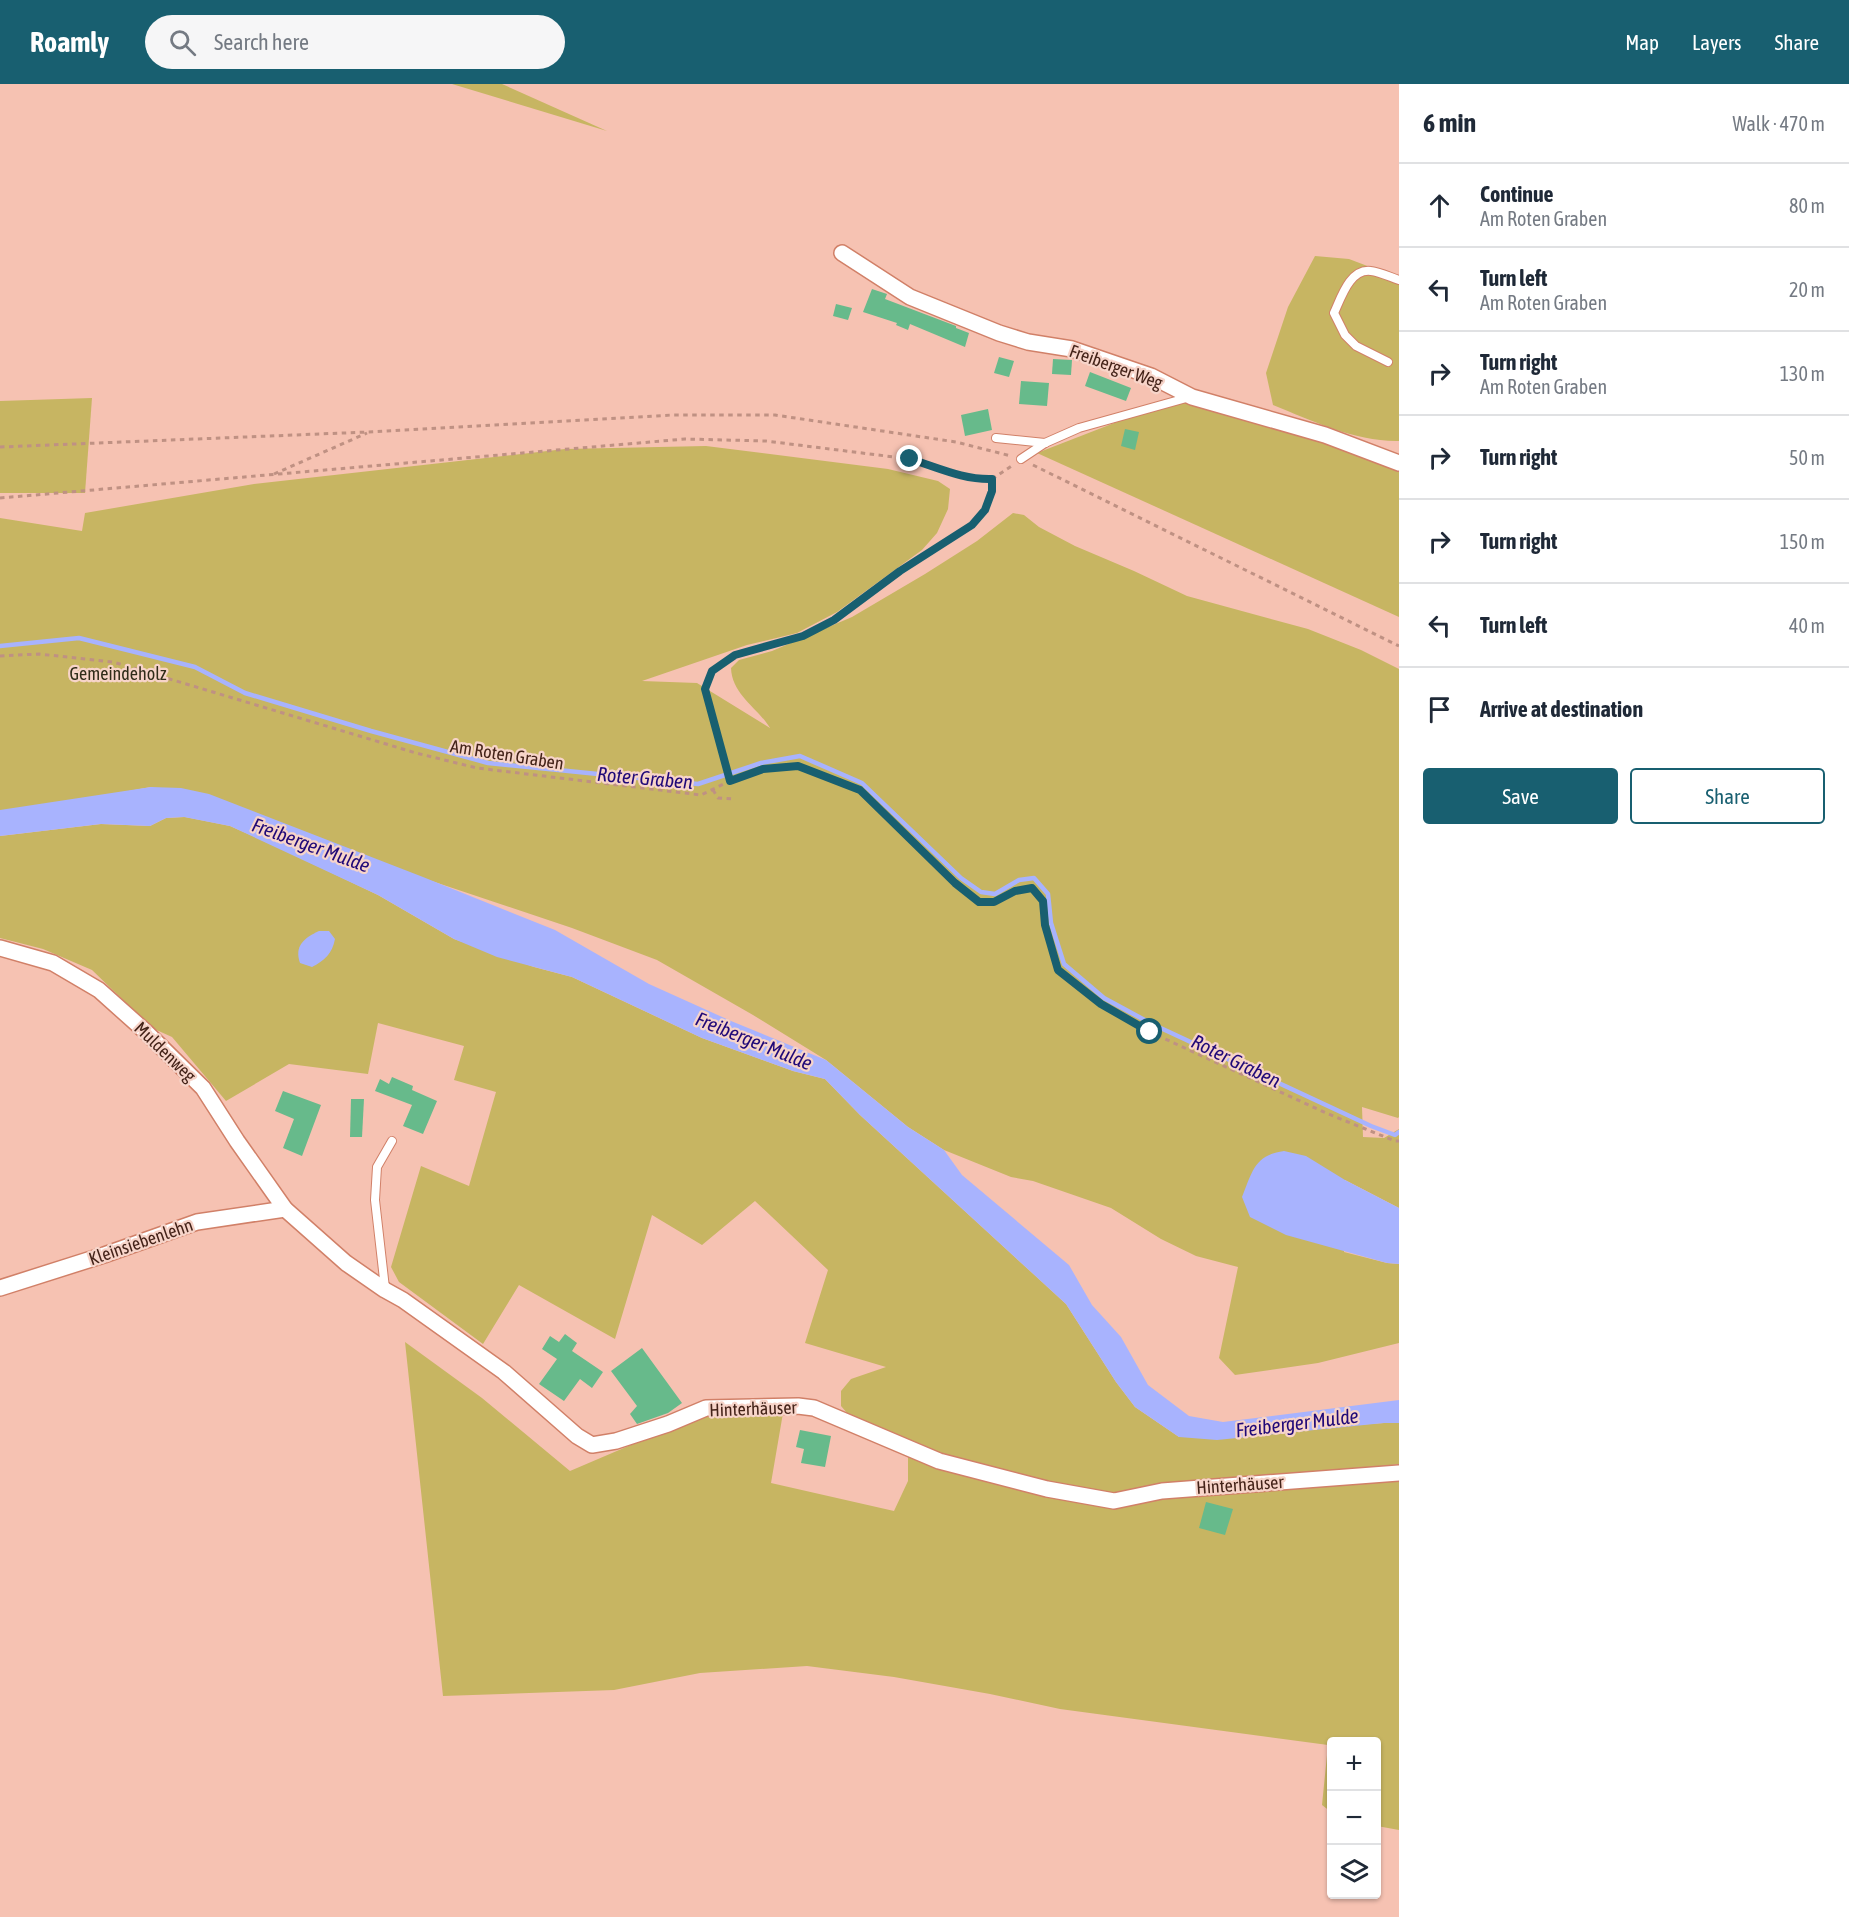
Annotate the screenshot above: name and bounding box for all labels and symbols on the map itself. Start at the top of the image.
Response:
street label: Freiberger Weg [1067,340,1166,393]
route end [896,445,922,471]
park label: Gemeindeholz [70,663,167,684]
street label: Am Roten Graben [449,735,565,774]
water label: Roter Graben [596,762,694,793]
water label: Freiberger Mulde [249,813,373,877]
water label: Freiberger Mulde [692,1007,816,1074]
street label: Muldenweg [130,1017,201,1086]
route start [1136,1018,1162,1044]
water label: Roter Graben [1188,1029,1285,1092]
street label: Kleinsiebenlehn [86,1214,196,1269]
street label: Hinterhäuser [709,1396,798,1421]
water label: Freiberger Mulde [1234,1404,1360,1441]
street label: Hinterhäuser [1196,1471,1285,1498]

